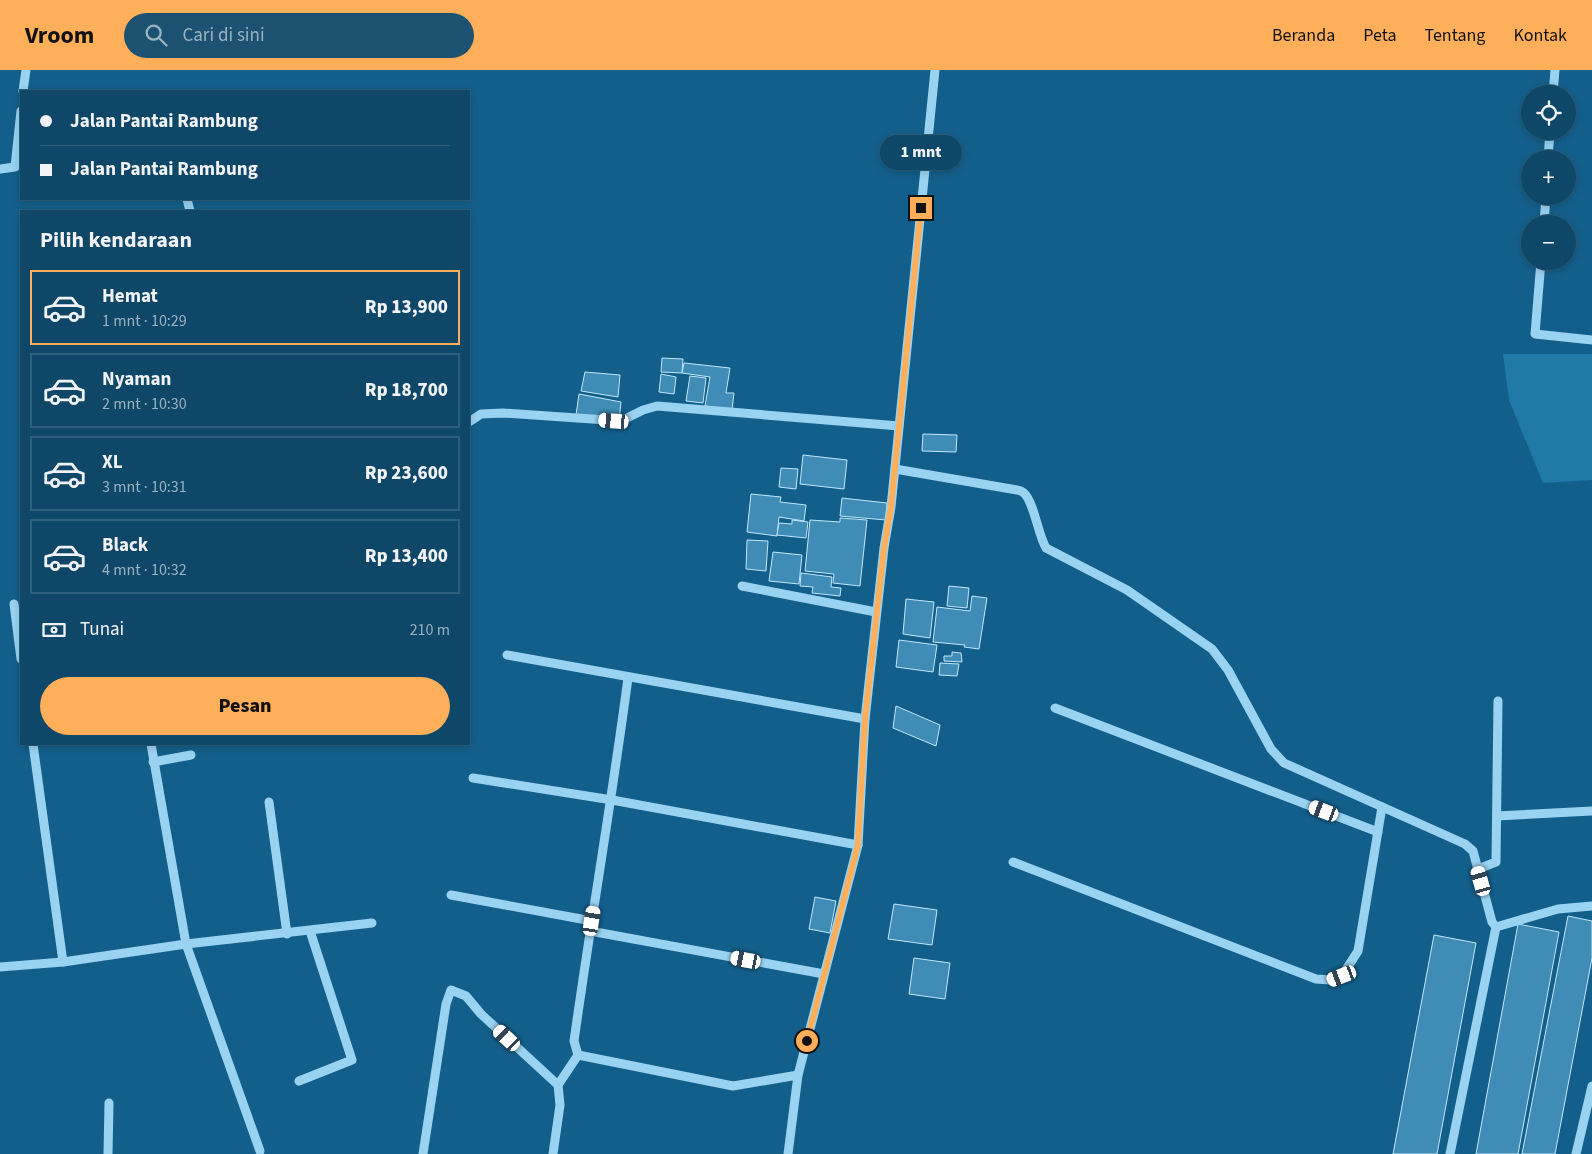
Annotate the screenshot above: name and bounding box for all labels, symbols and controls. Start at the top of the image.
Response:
search box [124,13,474,58]
text: Vroom [25,18,94,53]
icon: search [142,21,170,49]
text: Cari di sini [182,22,265,49]
text: Beranda [1272,23,1335,48]
text: Peta [1363,23,1396,48]
text: Tentang [1424,23,1485,48]
text: Kontak [1513,23,1567,48]
map controls [1521,85,1576,270]
button: locate [1521,85,1576,140]
text: Jalan Pantai Rambung [70,108,258,135]
callout: 1 mnt [880,136,962,170]
text: 1 mnt [900,141,942,163]
button: + [1521,150,1576,205]
text: Jalan Pantai Rambung [70,156,258,183]
route end [910,197,932,219]
button: − [1521,215,1576,270]
text: Pilih kendaraan [40,224,192,256]
text: Hemat [102,283,158,310]
icon: car [42,285,87,330]
text: Rp 13,900 [365,294,448,321]
text: 1 mnt · 10:29 [102,310,187,332]
text: Nyaman [102,366,171,393]
icon: car [42,368,87,413]
text: Rp 18,700 [365,377,448,404]
text: 2 mnt · 10:30 [102,393,187,415]
car [598,412,629,430]
text: XL [102,449,123,476]
icon: car [42,451,87,496]
text: Rp 23,600 [365,460,448,487]
text: 3 mnt · 10:31 [102,476,187,498]
text: Black [102,532,148,559]
icon: car [42,534,87,579]
text: Rp 13,400 [365,543,448,570]
text: 4 mnt · 10:32 [102,559,187,581]
icon: cash [40,616,68,644]
text: Tunai [80,616,124,643]
text: 210 m [410,619,450,641]
button: Pesan [40,677,450,735]
car [1307,799,1340,823]
car [1469,865,1492,897]
car [582,905,601,937]
car [729,950,762,970]
car [1325,964,1358,988]
car [490,1022,523,1054]
route start [796,1030,818,1052]

